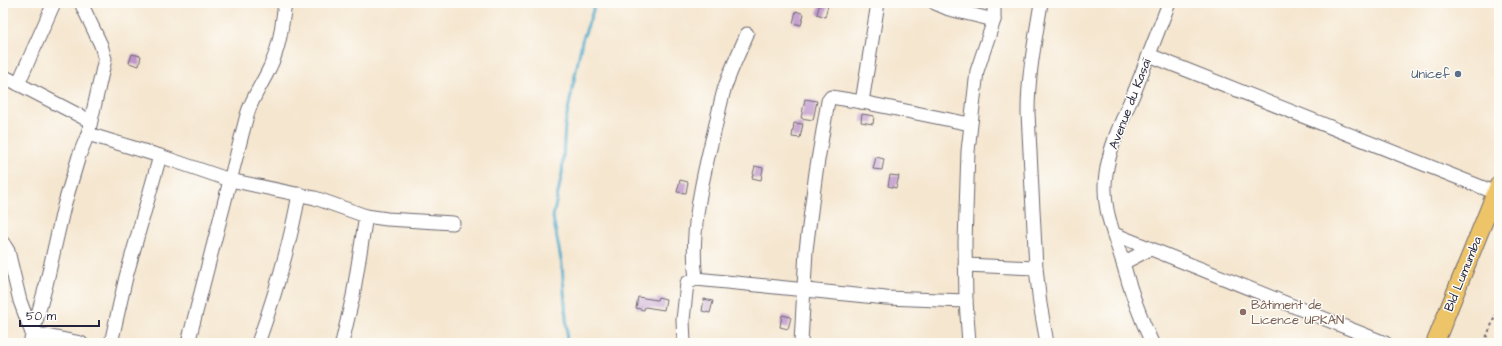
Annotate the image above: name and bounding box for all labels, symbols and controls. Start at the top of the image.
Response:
street label: Avenue du Kasaï [1104,55,1156,152]
place label: Unicef [1411,65,1450,83]
marker: Unicef [1453,69,1463,79]
street label: Bld Lumumba [1440,233,1486,314]
place label: Bâtiment de Licence UPKAN [1251,296,1344,329]
scale bar [20,302,99,328]
marker: Bâtiment de Licence UPKAN [1238,307,1248,317]
text: 50 m [26,308,57,325]

